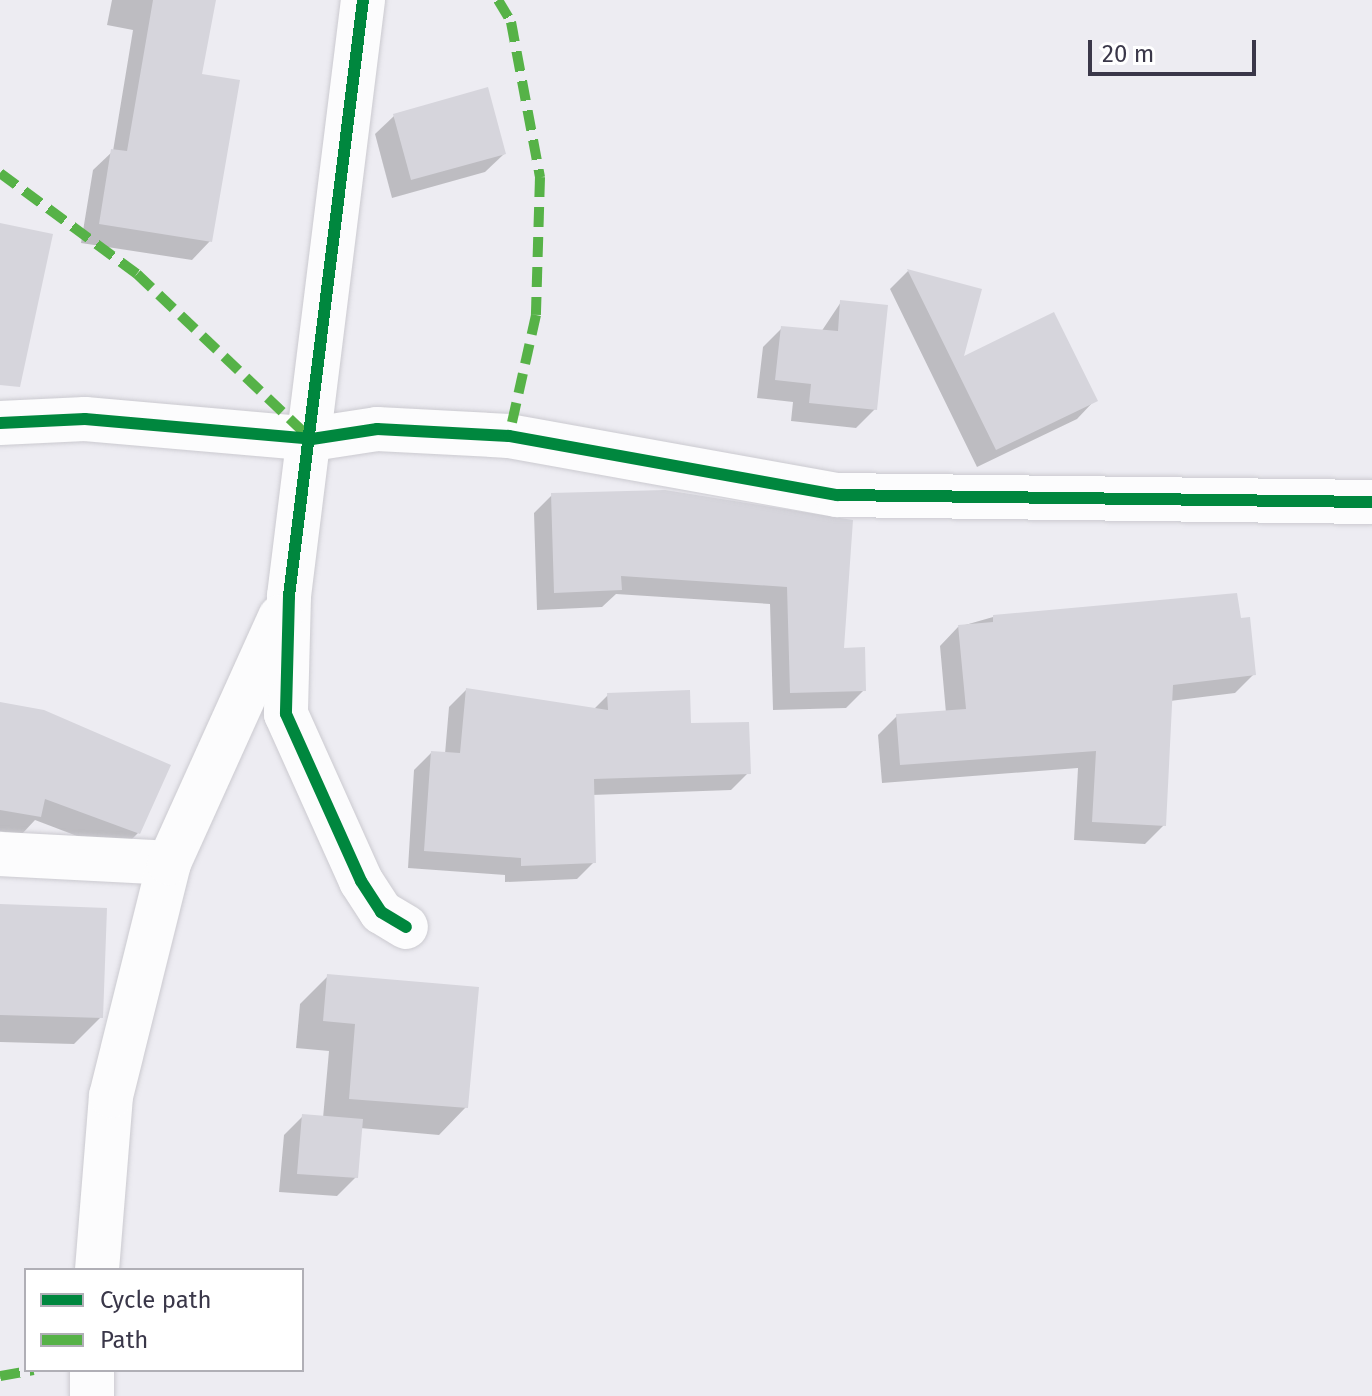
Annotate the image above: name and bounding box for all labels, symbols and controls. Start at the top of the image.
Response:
scale bar [1092,24,1260,74]
text: 20 m [1102,40,1154,68]
legend [24,1268,304,1372]
text: Cycle path [100,1286,212,1314]
text: Path [100,1326,148,1354]

